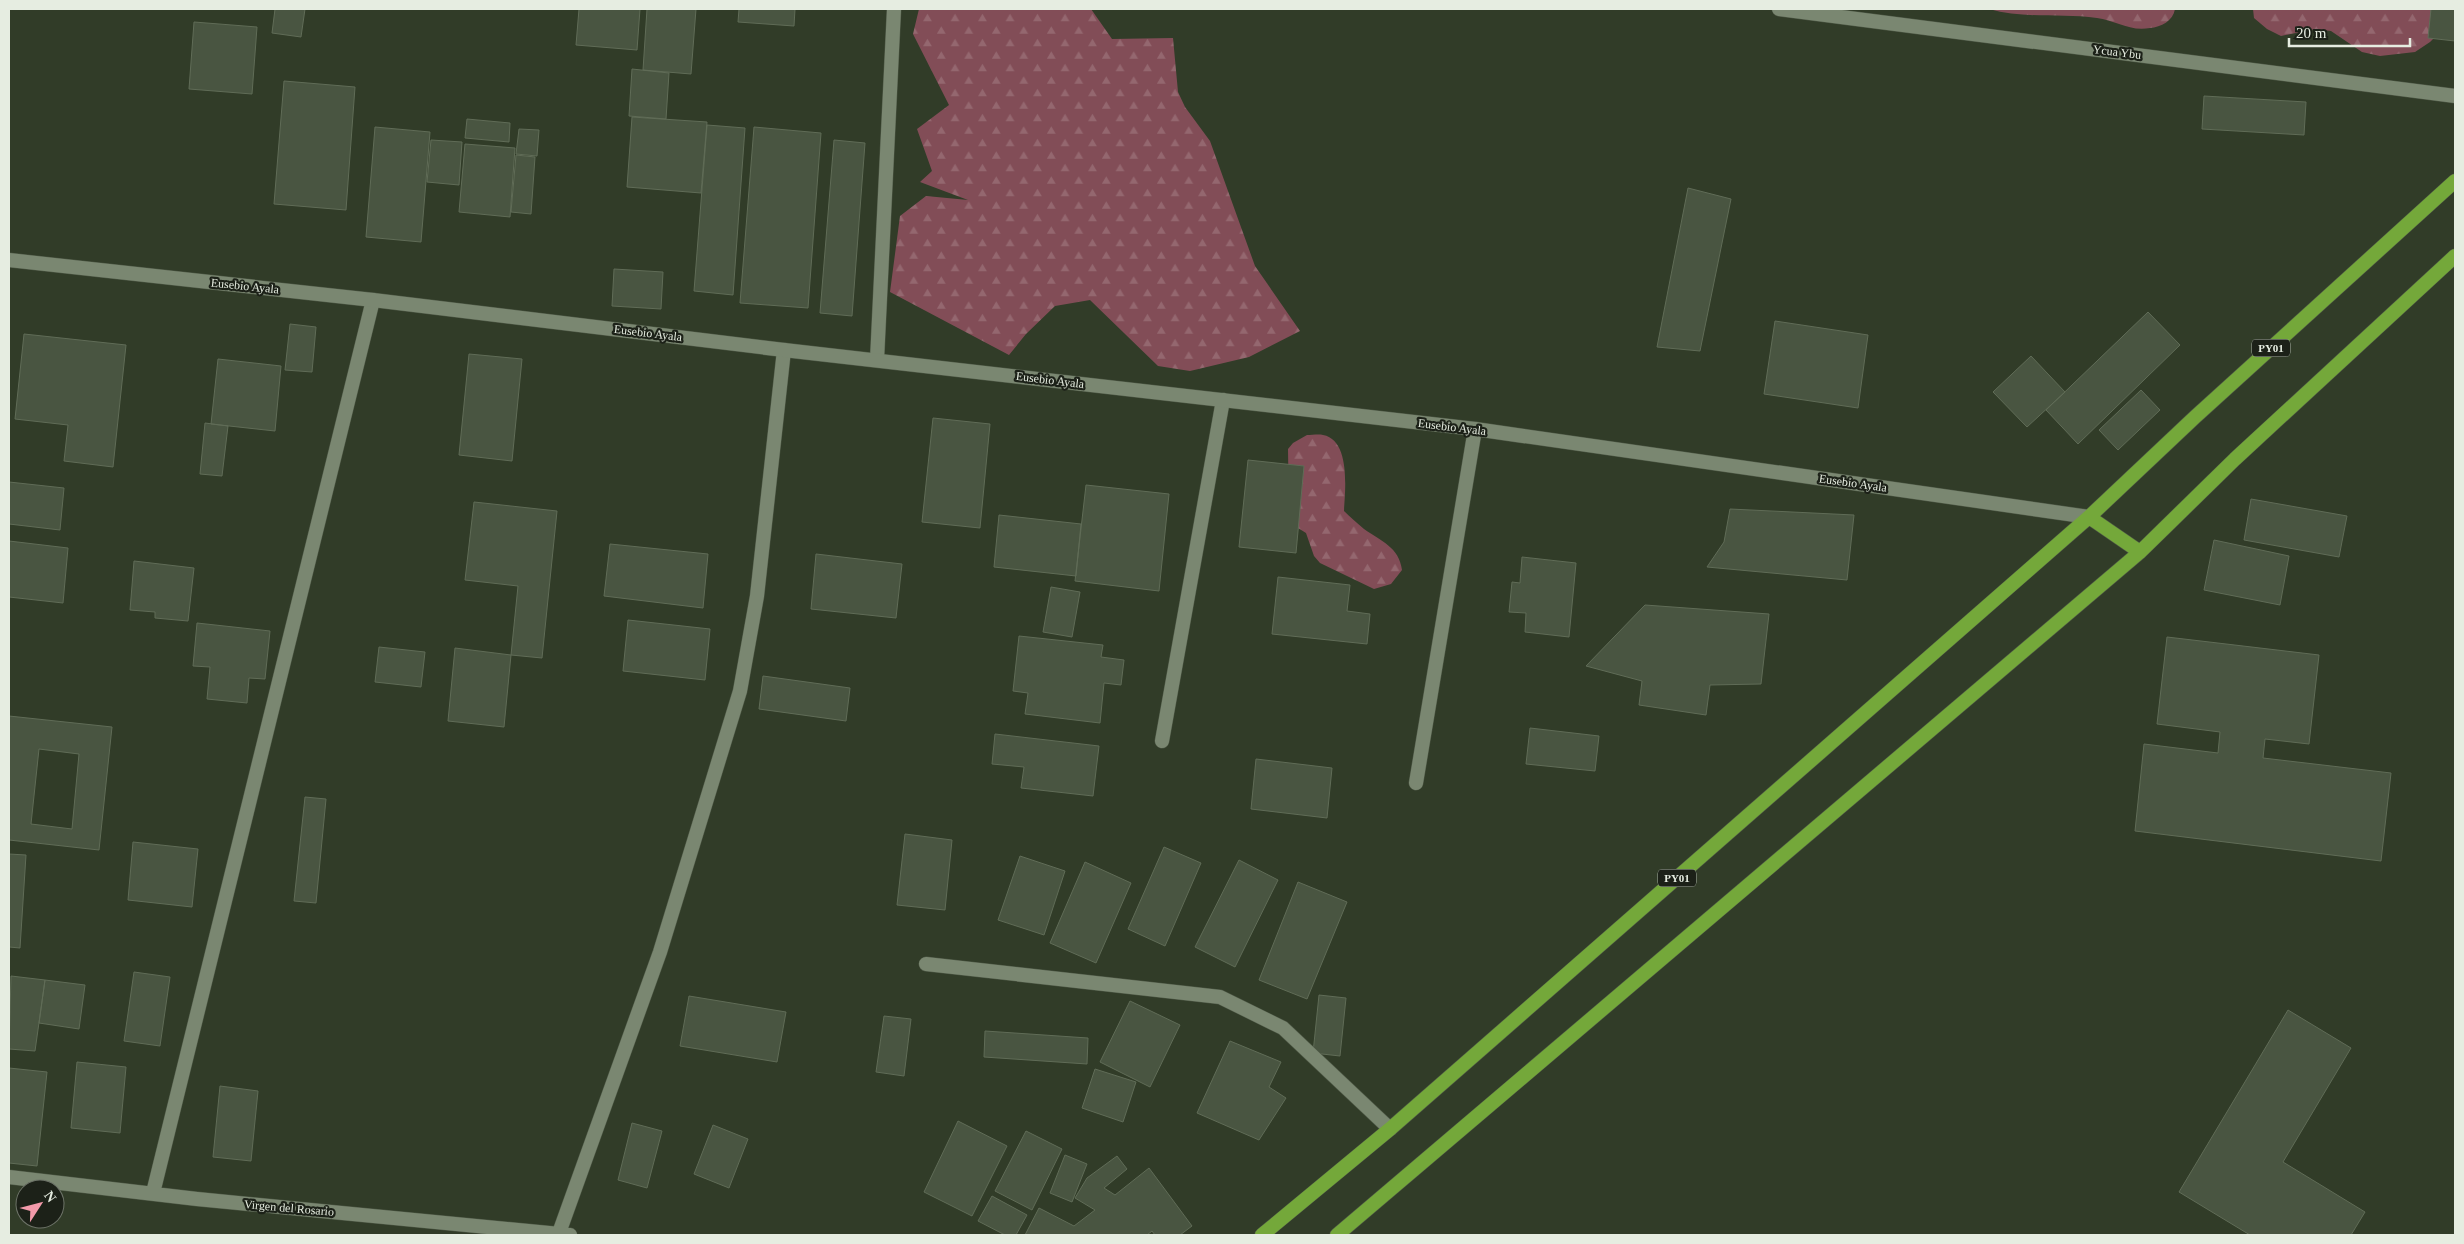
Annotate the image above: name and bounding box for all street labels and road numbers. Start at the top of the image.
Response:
street label: Ycua Ybu [2092,42,2142,62]
street label: Eusebio Ayala [210,275,280,297]
street label: Eusebio Ayala [613,322,684,344]
road number: PY01 [2252,339,2290,356]
street label: Eusebio Ayala [1015,369,1086,391]
street label: Eusebio Ayala [1417,416,1488,438]
street label: Eusebio Ayala [1818,471,1889,495]
road number: PY01 [1658,870,1696,886]
street label: Virgen del Rosario [243,1197,335,1219]

